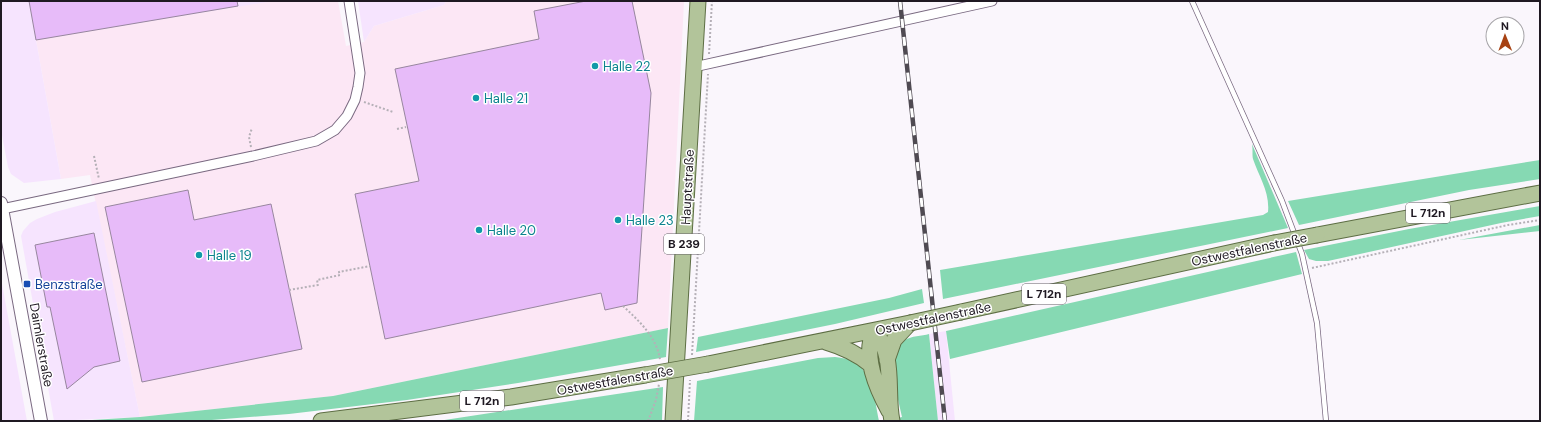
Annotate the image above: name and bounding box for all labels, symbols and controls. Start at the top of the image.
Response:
north arrow [1485,16,1525,56]
text: N [1501,19,1509,33]
place label: Halle 22 [603,58,651,75]
marker: Halle 22 [590,61,600,71]
place label: Halle 21 [484,90,528,107]
marker: Halle 21 [471,93,481,103]
street label: Hauptstraße [677,149,698,225]
road number: L 712n [1406,203,1450,223]
place label: Halle 23 [626,212,674,229]
marker: Halle 23 [613,215,623,225]
place label: Halle 20 [487,222,536,239]
marker: Halle 20 [474,225,484,235]
street label: Ostwestfalenstraße [1190,229,1308,270]
road number: B 239 [664,234,704,254]
place label: Halle 19 [207,247,252,264]
marker: Halle 19 [194,250,204,260]
place label: Benzstraße [35,276,103,293]
marker: Benzstraße [22,279,32,289]
road number: L 712n [1022,284,1066,304]
street label: Ostwestfalenstraße [874,298,992,339]
street label: Daimlerstraße [26,302,57,388]
street label: Ostwestfalenstraße [556,362,675,399]
road number: L 712n [460,391,504,411]

